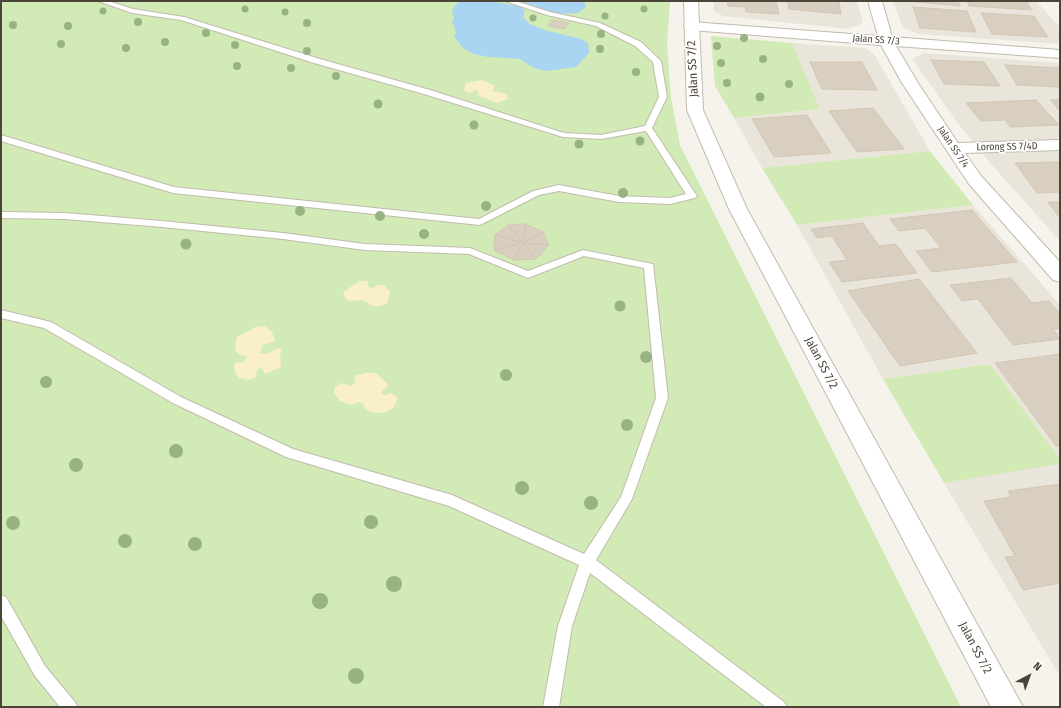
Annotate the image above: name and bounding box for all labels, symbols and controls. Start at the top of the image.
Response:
street label: Jalan SS 7/3 [852,32,900,48]
street label: Jalan SS 7/2 [684,40,702,98]
street label: Jalan SS 7/4 [935,124,971,170]
street label: Lorong SS 7/4D [976,140,1038,154]
street label: Jalan SS 7/2 [801,335,841,391]
street label: Jalan SS 7/2 [955,620,995,676]
north arrow [1009,656,1049,696]
text: N [1030,659,1044,674]

